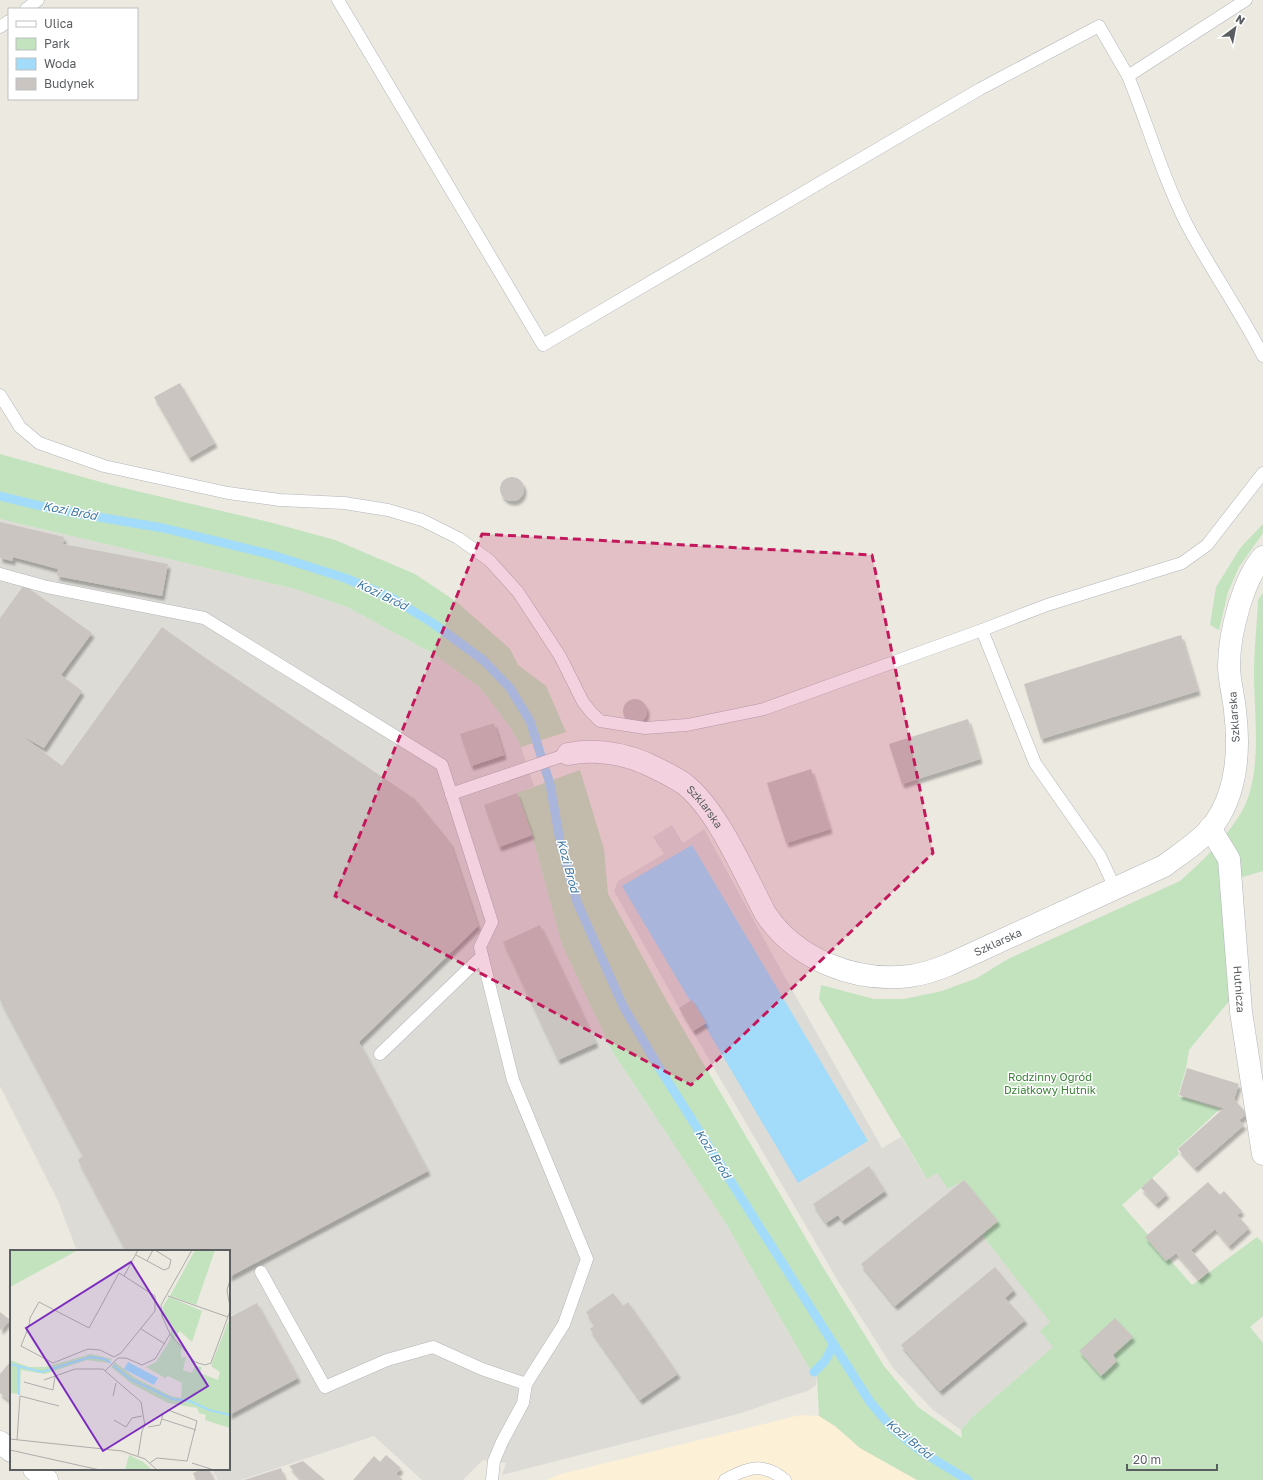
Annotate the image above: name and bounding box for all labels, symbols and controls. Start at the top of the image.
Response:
legend [8,8,138,100]
north arrow [1215,8,1255,48]
text: N [1234,11,1248,27]
text: Ulica [44,16,73,31]
text: Park [44,36,70,51]
text: Woda [44,56,76,71]
text: Budynek [44,76,95,91]
water label: Kozi Bród [42,498,100,523]
water label: Kozi Bród [354,576,412,614]
street label: Szklarska [1225,691,1242,743]
street label: Szklarska [684,782,726,830]
water label: Kozi Bród [554,837,583,896]
street label: Szklarska [972,925,1024,958]
street label: Hutnicza [1231,965,1248,1013]
park label: Rodzinny Ogród Działkowy Hutnik [1004,1070,1096,1096]
water label: Kozi Bród [693,1127,735,1182]
inset map [10,1250,230,1470]
water label: Kozi Bród [883,1416,937,1463]
scale bar [1127,1446,1217,1472]
text: 20 m [1133,1452,1161,1467]

